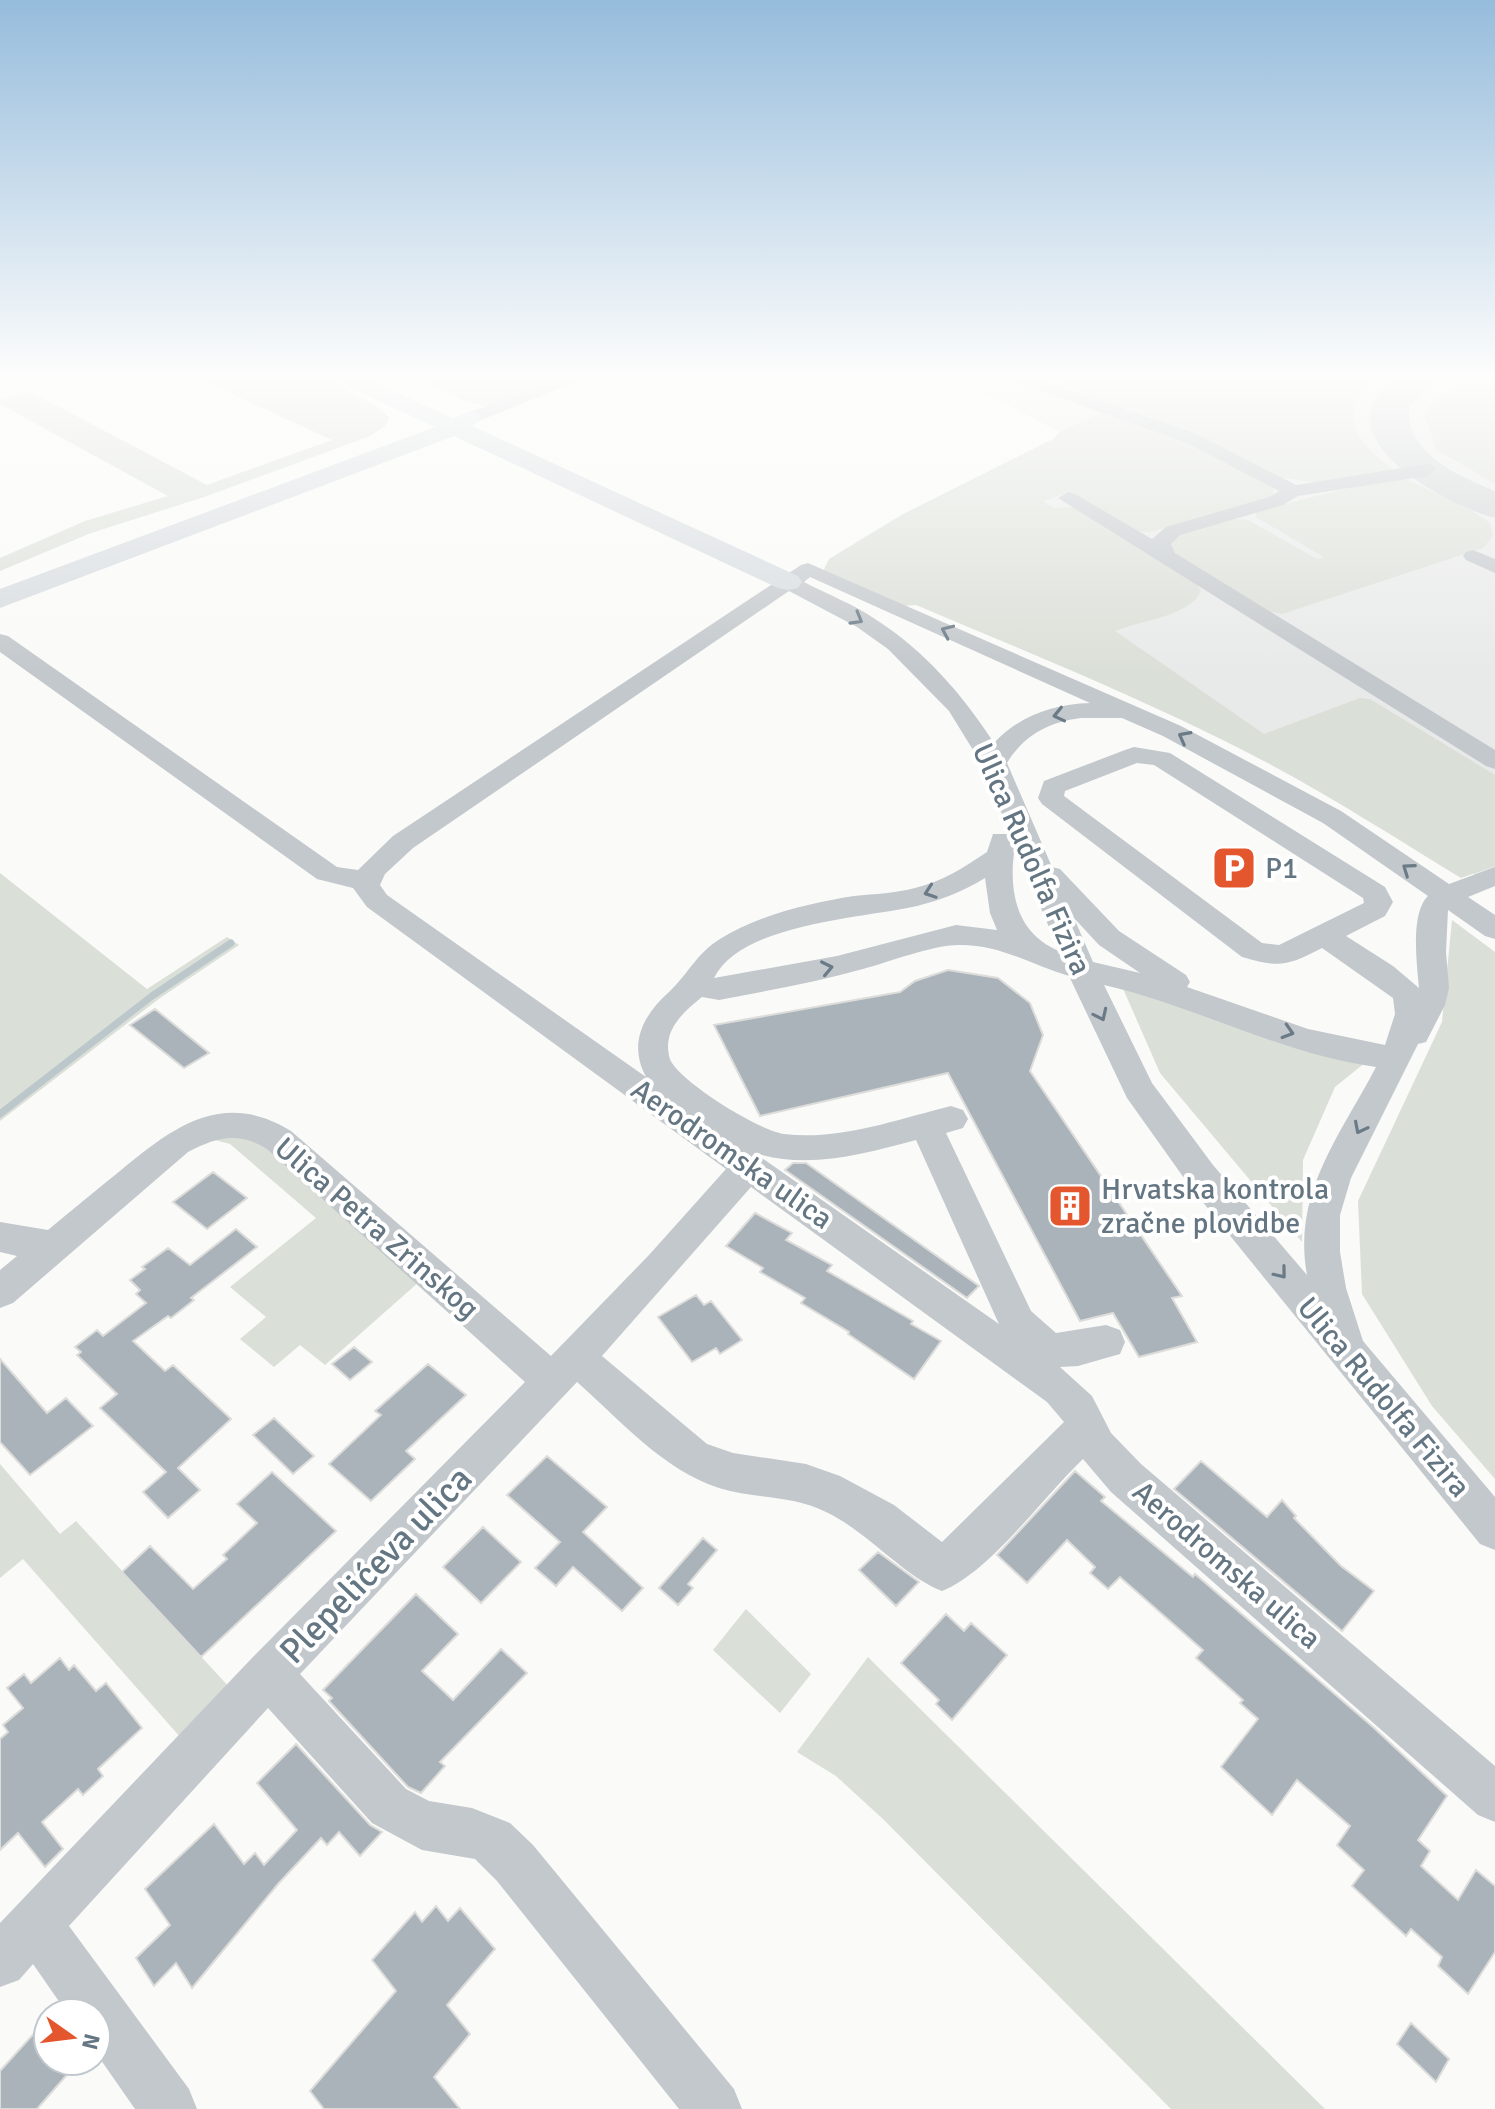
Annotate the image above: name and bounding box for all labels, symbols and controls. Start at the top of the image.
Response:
one-way arrow [848,609,863,625]
one-way arrow [941,624,955,640]
one-way arrow [1052,706,1066,723]
one-way arrow [1178,732,1192,747]
street label: Ulica Rudolfa Fizira [964,738,1099,981]
parking icon: P1 [1210,844,1258,892]
place label: P1 [1265,850,1298,887]
one-way arrow [1402,864,1416,879]
one-way arrow [924,883,938,899]
one-way arrow [820,960,833,977]
one-way arrow [1092,1006,1108,1021]
one-way arrow [1280,1023,1294,1039]
street label: Aerodromska ulica [624,1071,840,1238]
one-way arrow [1355,1119,1370,1134]
street label: Ulica Petra Zrinskog [267,1130,486,1327]
place label: Hrvatska kontrola zračne plovidbe [1101,1171,1329,1242]
building icon: Hrvatska kontrola zračne plovidbe [1046,1182,1094,1230]
one-way arrow [1271,1264,1286,1278]
street label: Ulica Rudolfa Fizira [1289,1290,1478,1505]
street label: Plepelićeva ulica [270,1457,482,1673]
street label: Aerodromska ulica [1125,1473,1328,1657]
north arrow [32,1997,112,2077]
text: N [76,2031,106,2052]

